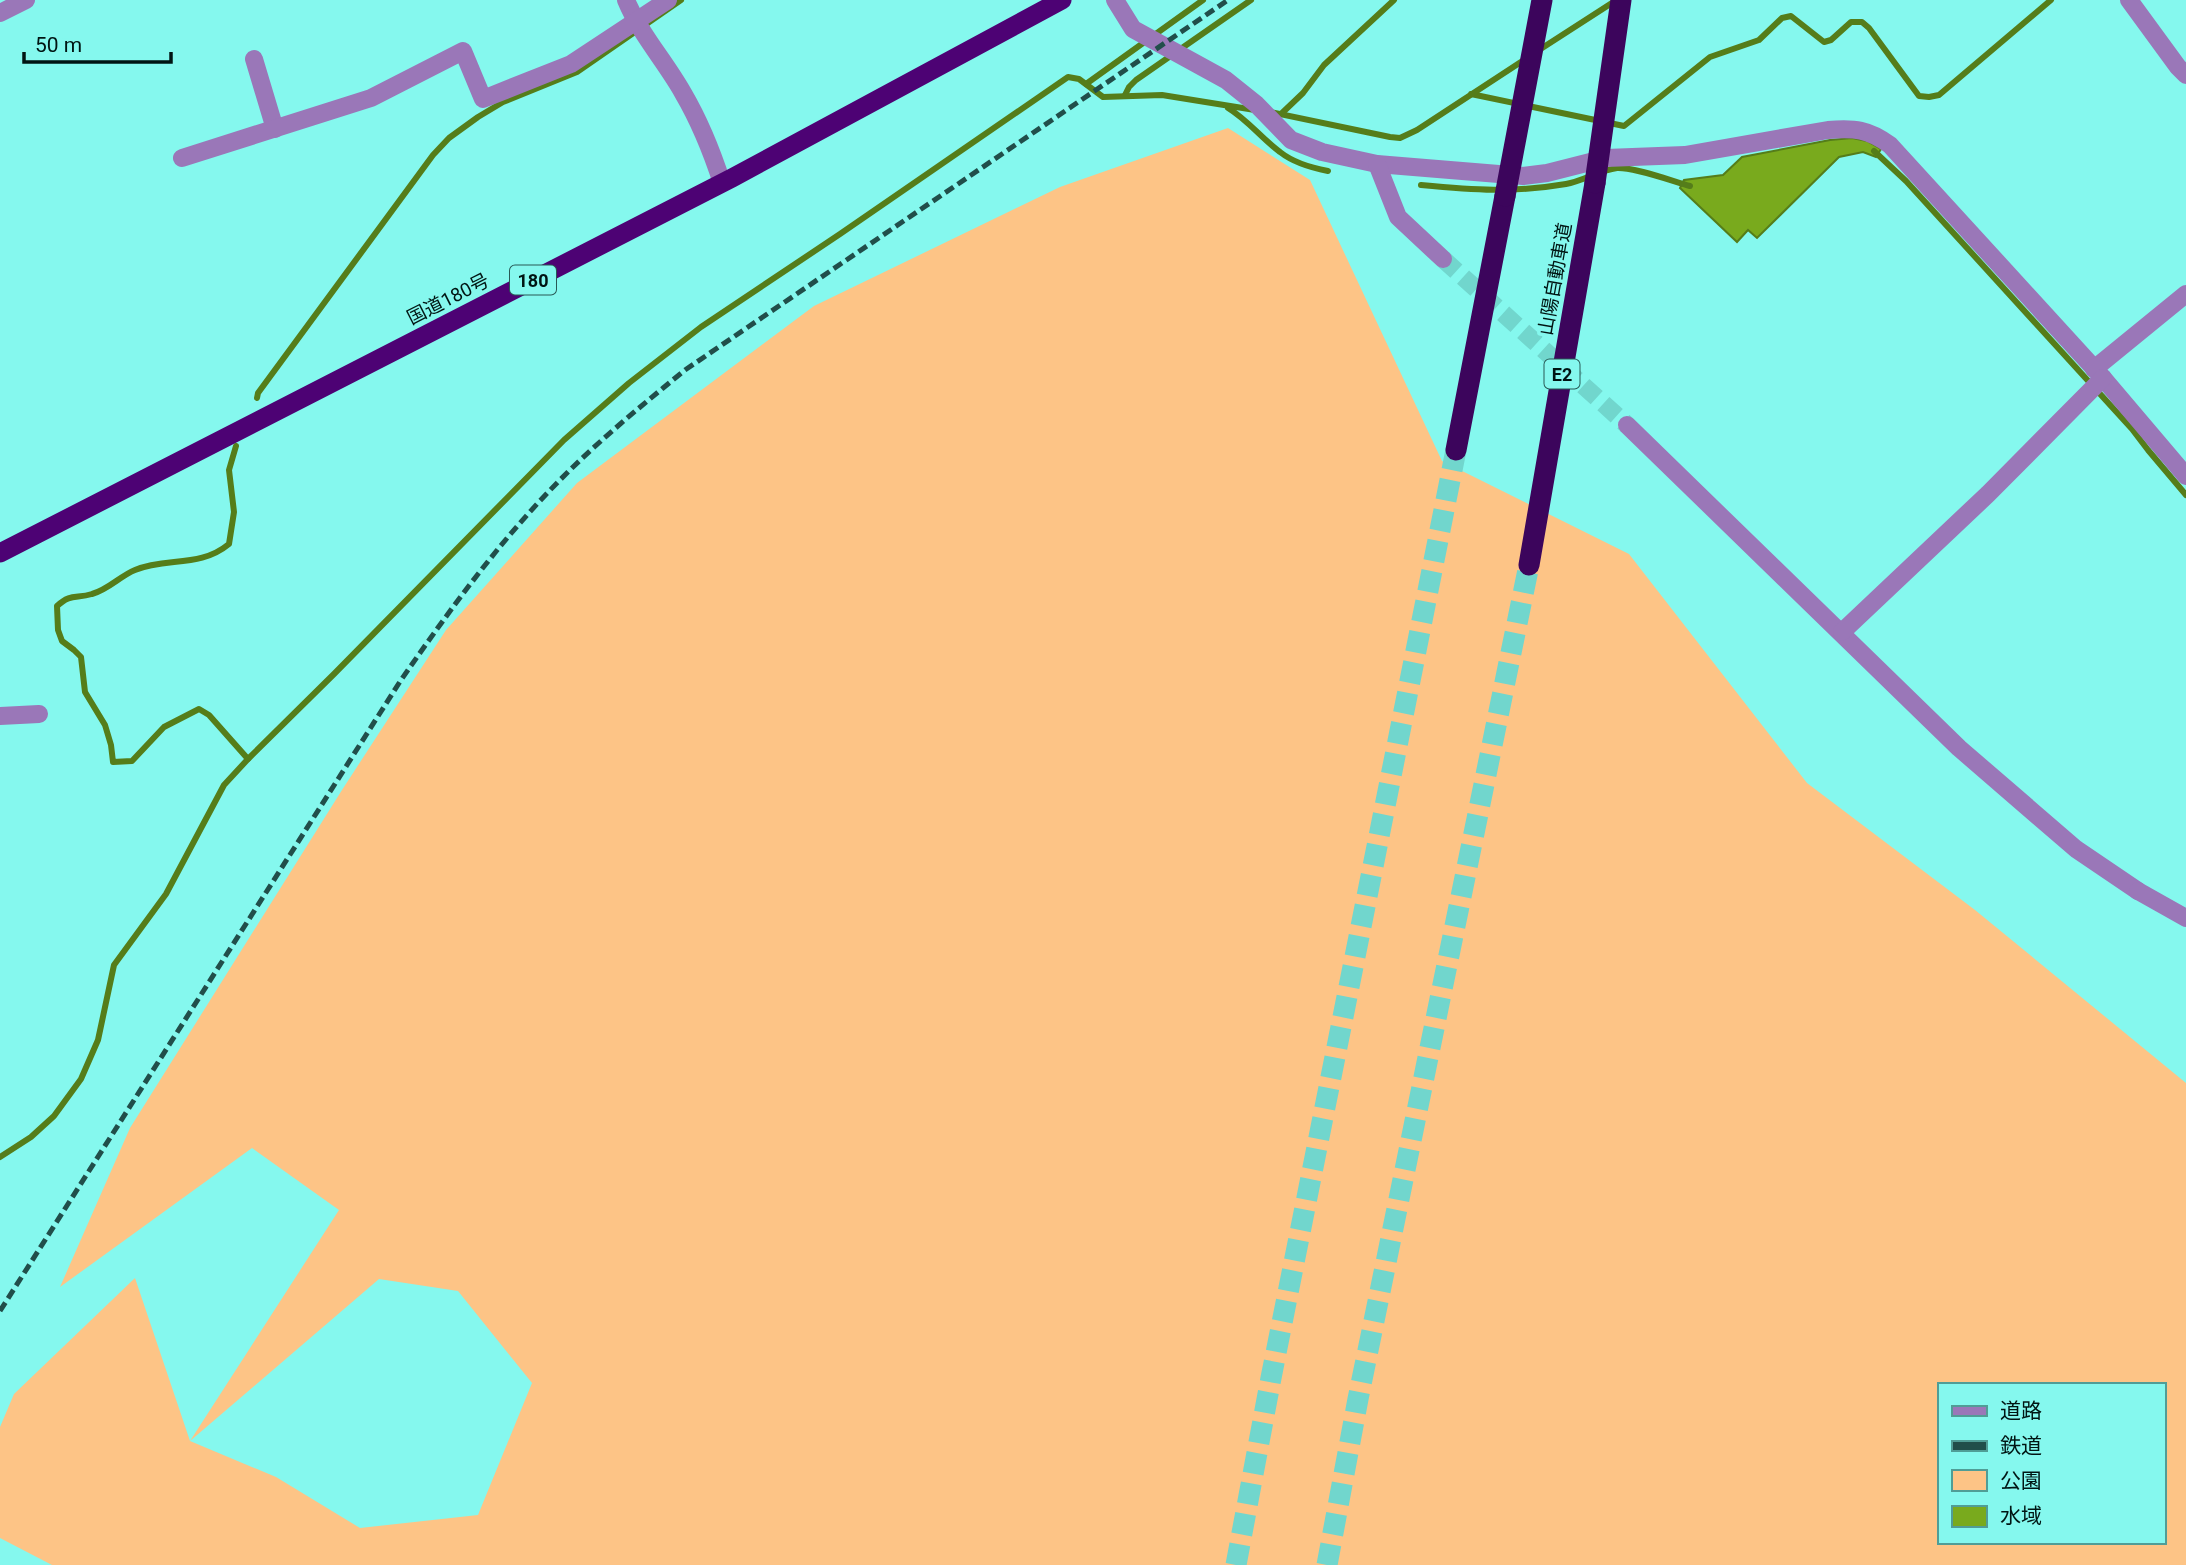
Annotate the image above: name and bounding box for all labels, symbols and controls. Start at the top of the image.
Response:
scale bar [24,21,172,65]
text: 50 m [35,33,82,57]
street label: 山陽自動車道 [1534,221,1576,337]
road number: 180 [510,266,556,294]
street label: 国道180号 [403,269,493,329]
road number: E2 [1544,360,1580,388]
legend [1938,1383,2165,1544]
text: 道路 [2000,1399,2042,1423]
text: 鉄道 [2000,1434,2042,1458]
text: 公園 [2000,1469,2042,1493]
text: 水域 [2000,1504,2042,1528]

